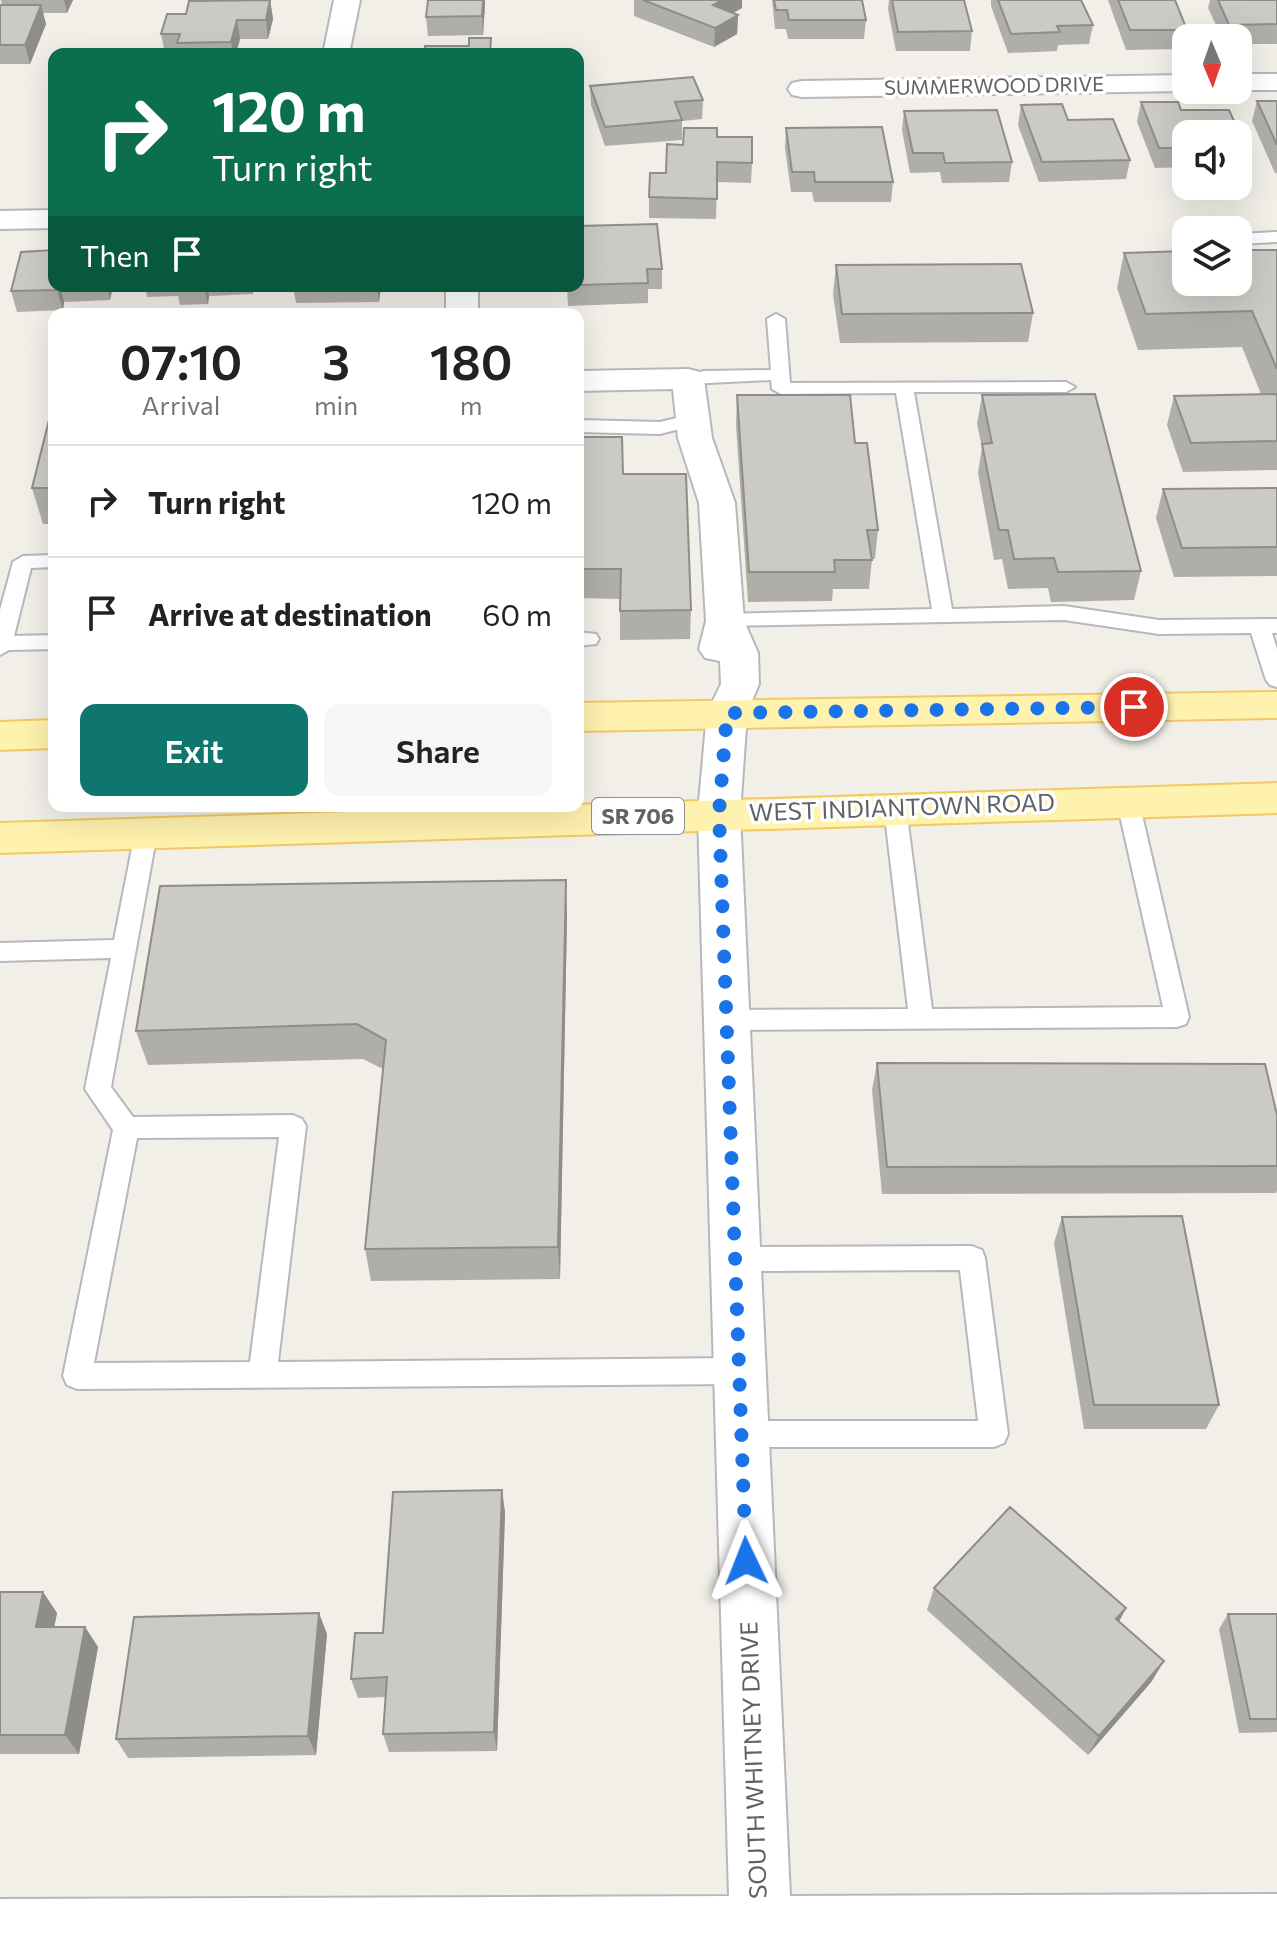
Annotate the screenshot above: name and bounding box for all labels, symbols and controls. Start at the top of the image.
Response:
north arrow [1172,24,1252,104]
map controls [1172,24,1252,296]
street label: SUMMERWOOD DRIVE [884,71,1104,99]
text: 120 m [212,75,366,144]
icon: right [80,80,184,184]
button: sound [1172,120,1252,200]
text: Turn right [212,144,373,188]
button: layers [1172,216,1252,296]
icon: arrive [165,232,209,276]
text: Then [80,236,149,273]
text: 07:10 [120,331,242,390]
text: 3 [322,331,350,390]
text: 180 [430,331,512,390]
text: Arrival [142,389,220,420]
text: min [314,389,358,420]
text: m [460,389,482,420]
icon: right [80,479,124,523]
text: Turn right [148,483,285,520]
text: 120 m [471,483,552,520]
icon: arrive [80,591,124,635]
text: Arrive at destination [148,595,432,632]
text: 60 m [482,595,552,632]
pin [1100,673,1168,741]
icon: arrive [1112,685,1156,729]
button: Exit [80,704,308,796]
button: Share [324,704,552,796]
street label: WEST INDIANTOWN ROAD [749,787,1055,826]
road number: SR 706 [592,798,684,834]
position arrow [704,1519,788,1603]
street label: SOUTH WHITNEY DRIVE [733,1621,772,1899]

